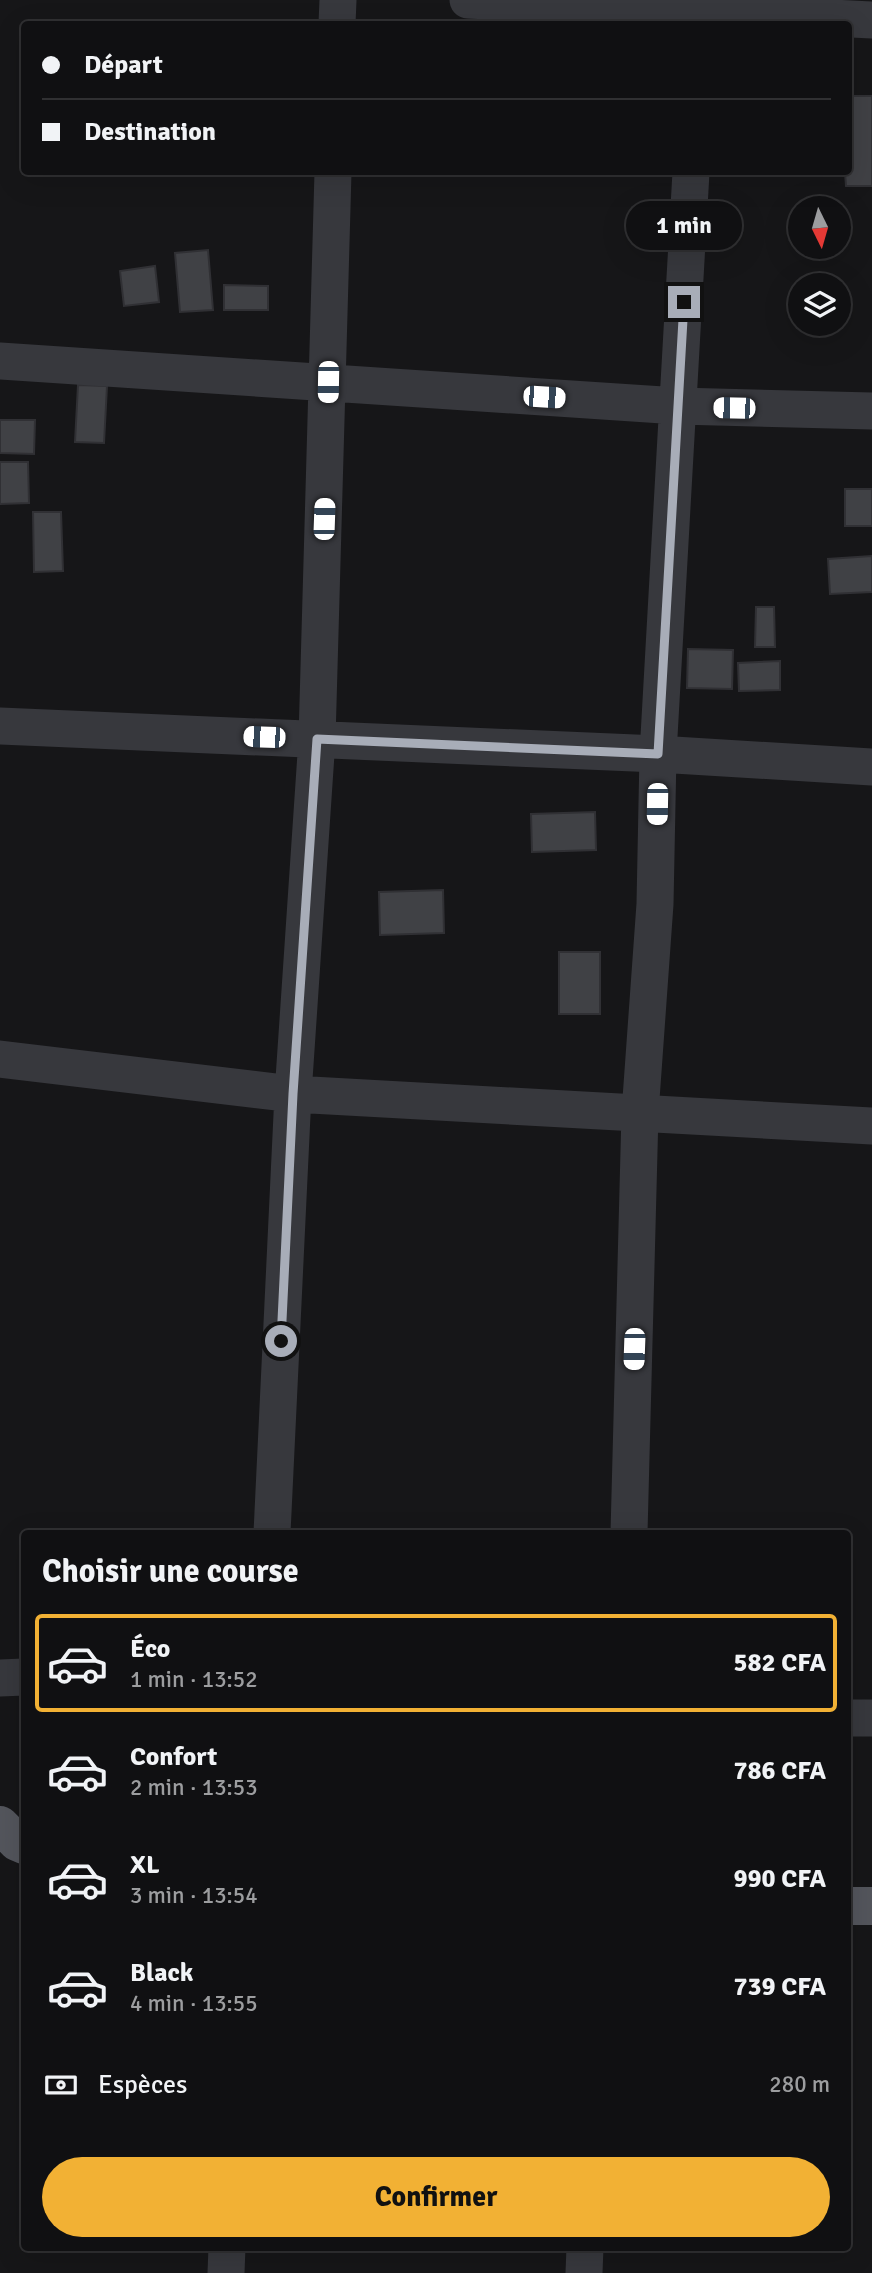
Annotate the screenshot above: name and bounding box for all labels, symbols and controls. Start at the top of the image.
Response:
text: Départ [84,49,163,81]
text: Destination [84,116,216,148]
north arrow [788,196,850,259]
map controls [788,196,851,336]
callout: 1 min [626,201,742,250]
text: 1 min [656,211,712,240]
button: layers [788,273,851,336]
route end [668,286,700,318]
car [318,361,339,403]
car [523,385,566,409]
car [713,397,756,419]
car [313,498,336,540]
car [243,726,286,748]
car [647,783,668,825]
route start [265,1325,297,1357]
car [623,1328,646,1370]
text: Choisir une course [42,1552,299,1591]
icon: car [46,1632,109,1695]
text: Éco [130,1633,170,1665]
text: 582 CFA [734,1647,826,1679]
text: 1 min · 13:52 [130,1665,258,1694]
icon: car [46,1740,109,1803]
text: Confort [130,1741,217,1773]
text: 786 CFA [734,1755,826,1787]
text: 2 min · 13:53 [130,1773,258,1802]
icon: car [46,1848,109,1911]
text: XL [130,1849,160,1881]
text: 990 CFA [734,1863,826,1895]
text: 3 min · 13:54 [130,1881,258,1910]
icon: car [46,1956,109,2019]
text: Black [130,1957,193,1989]
text: 739 CFA [734,1971,826,2003]
text: 4 min · 13:55 [130,1989,258,2018]
icon: cash [42,2066,80,2104]
text: Espèces [98,2069,187,2101]
text: 280 m [769,2070,830,2099]
button: Confirmer [42,2157,830,2237]

